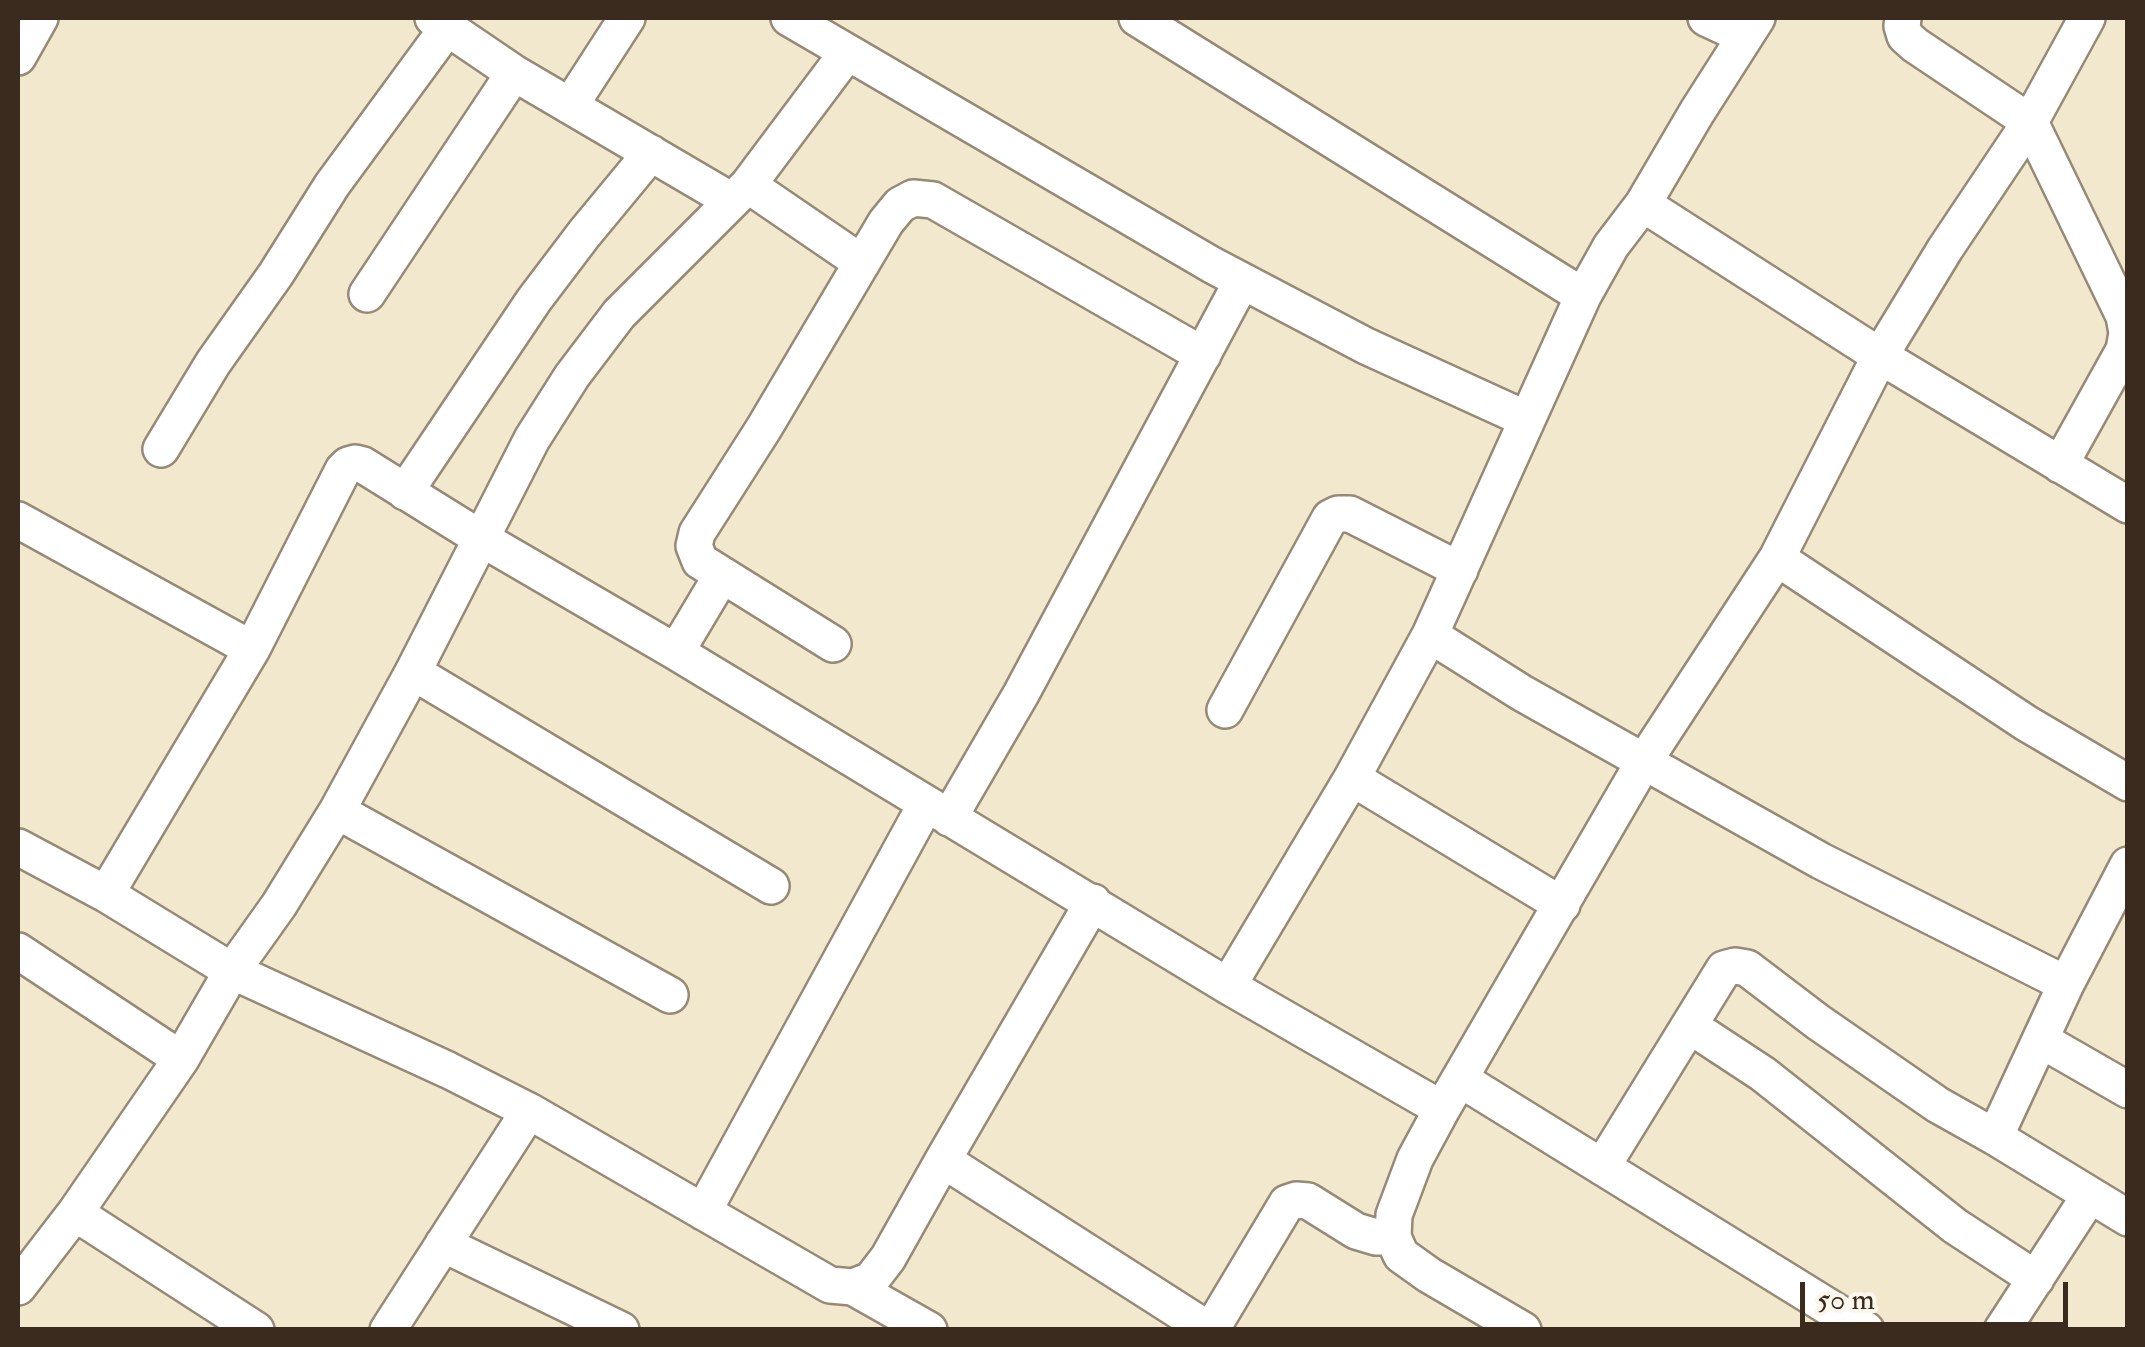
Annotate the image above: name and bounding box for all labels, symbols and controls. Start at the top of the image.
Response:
scale bar [1805,1262,2072,1324]
text: 50 m [1817,1281,1875,1318]

